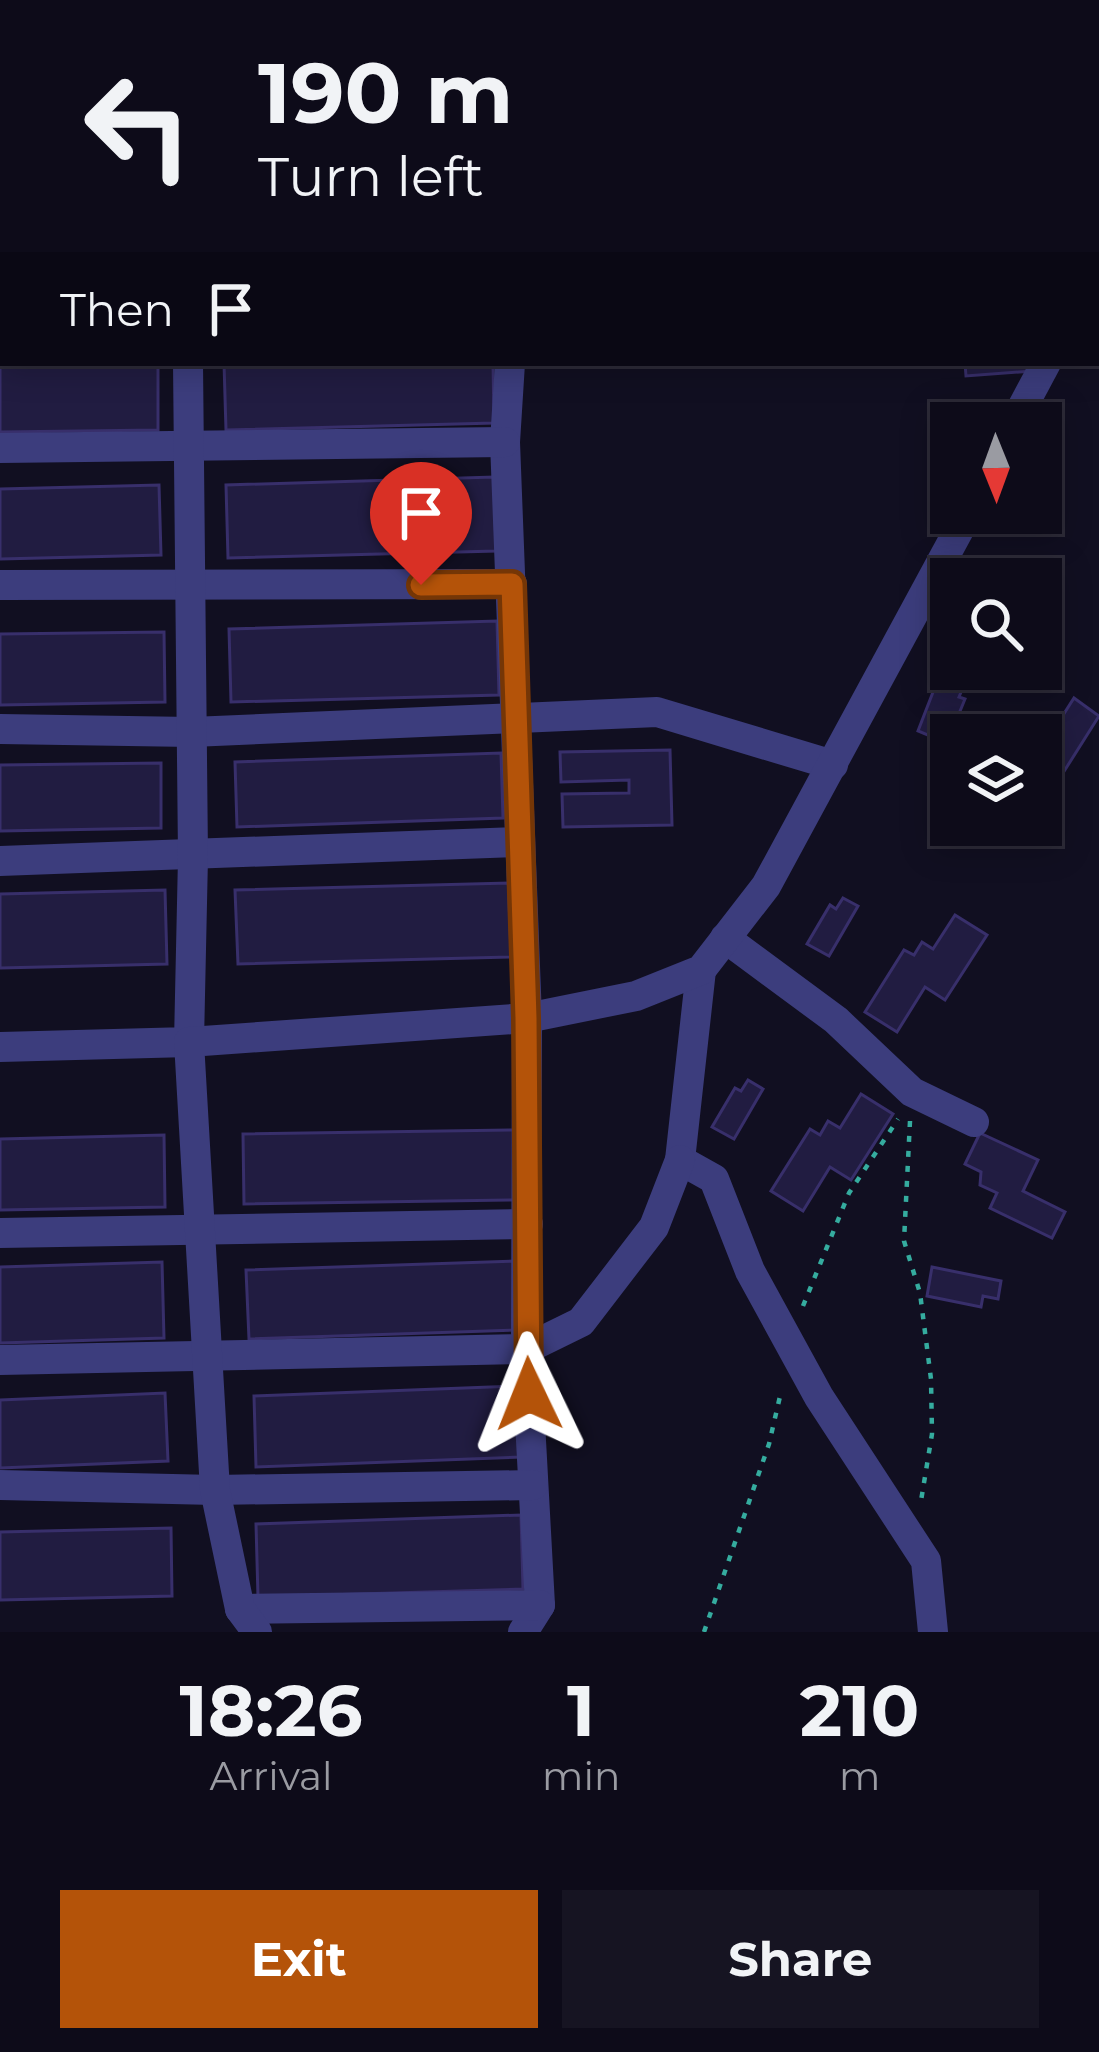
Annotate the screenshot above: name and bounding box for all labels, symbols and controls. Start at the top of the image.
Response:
text: 190 m [258,42,513,144]
icon: left [60,48,216,204]
text: Turn left [258,144,484,210]
icon: arrive [198,276,264,342]
text: Then [60,282,174,337]
north arrow [930,402,1062,534]
map controls [930,402,1062,846]
pin [370,462,472,585]
icon: arrive [388,480,454,546]
button: search [930,558,1062,690]
button: layers [930,714,1062,846]
position arrow [466,1331,592,1457]
text: 18:26 [180,1666,363,1754]
text: 1 [567,1666,595,1754]
text: 210 [800,1666,919,1754]
text: Arrival [210,1752,333,1800]
text: min [542,1752,620,1800]
text: m [839,1752,880,1800]
button: Exit [60,1890,538,2028]
button: Share [562,1890,1039,2028]

